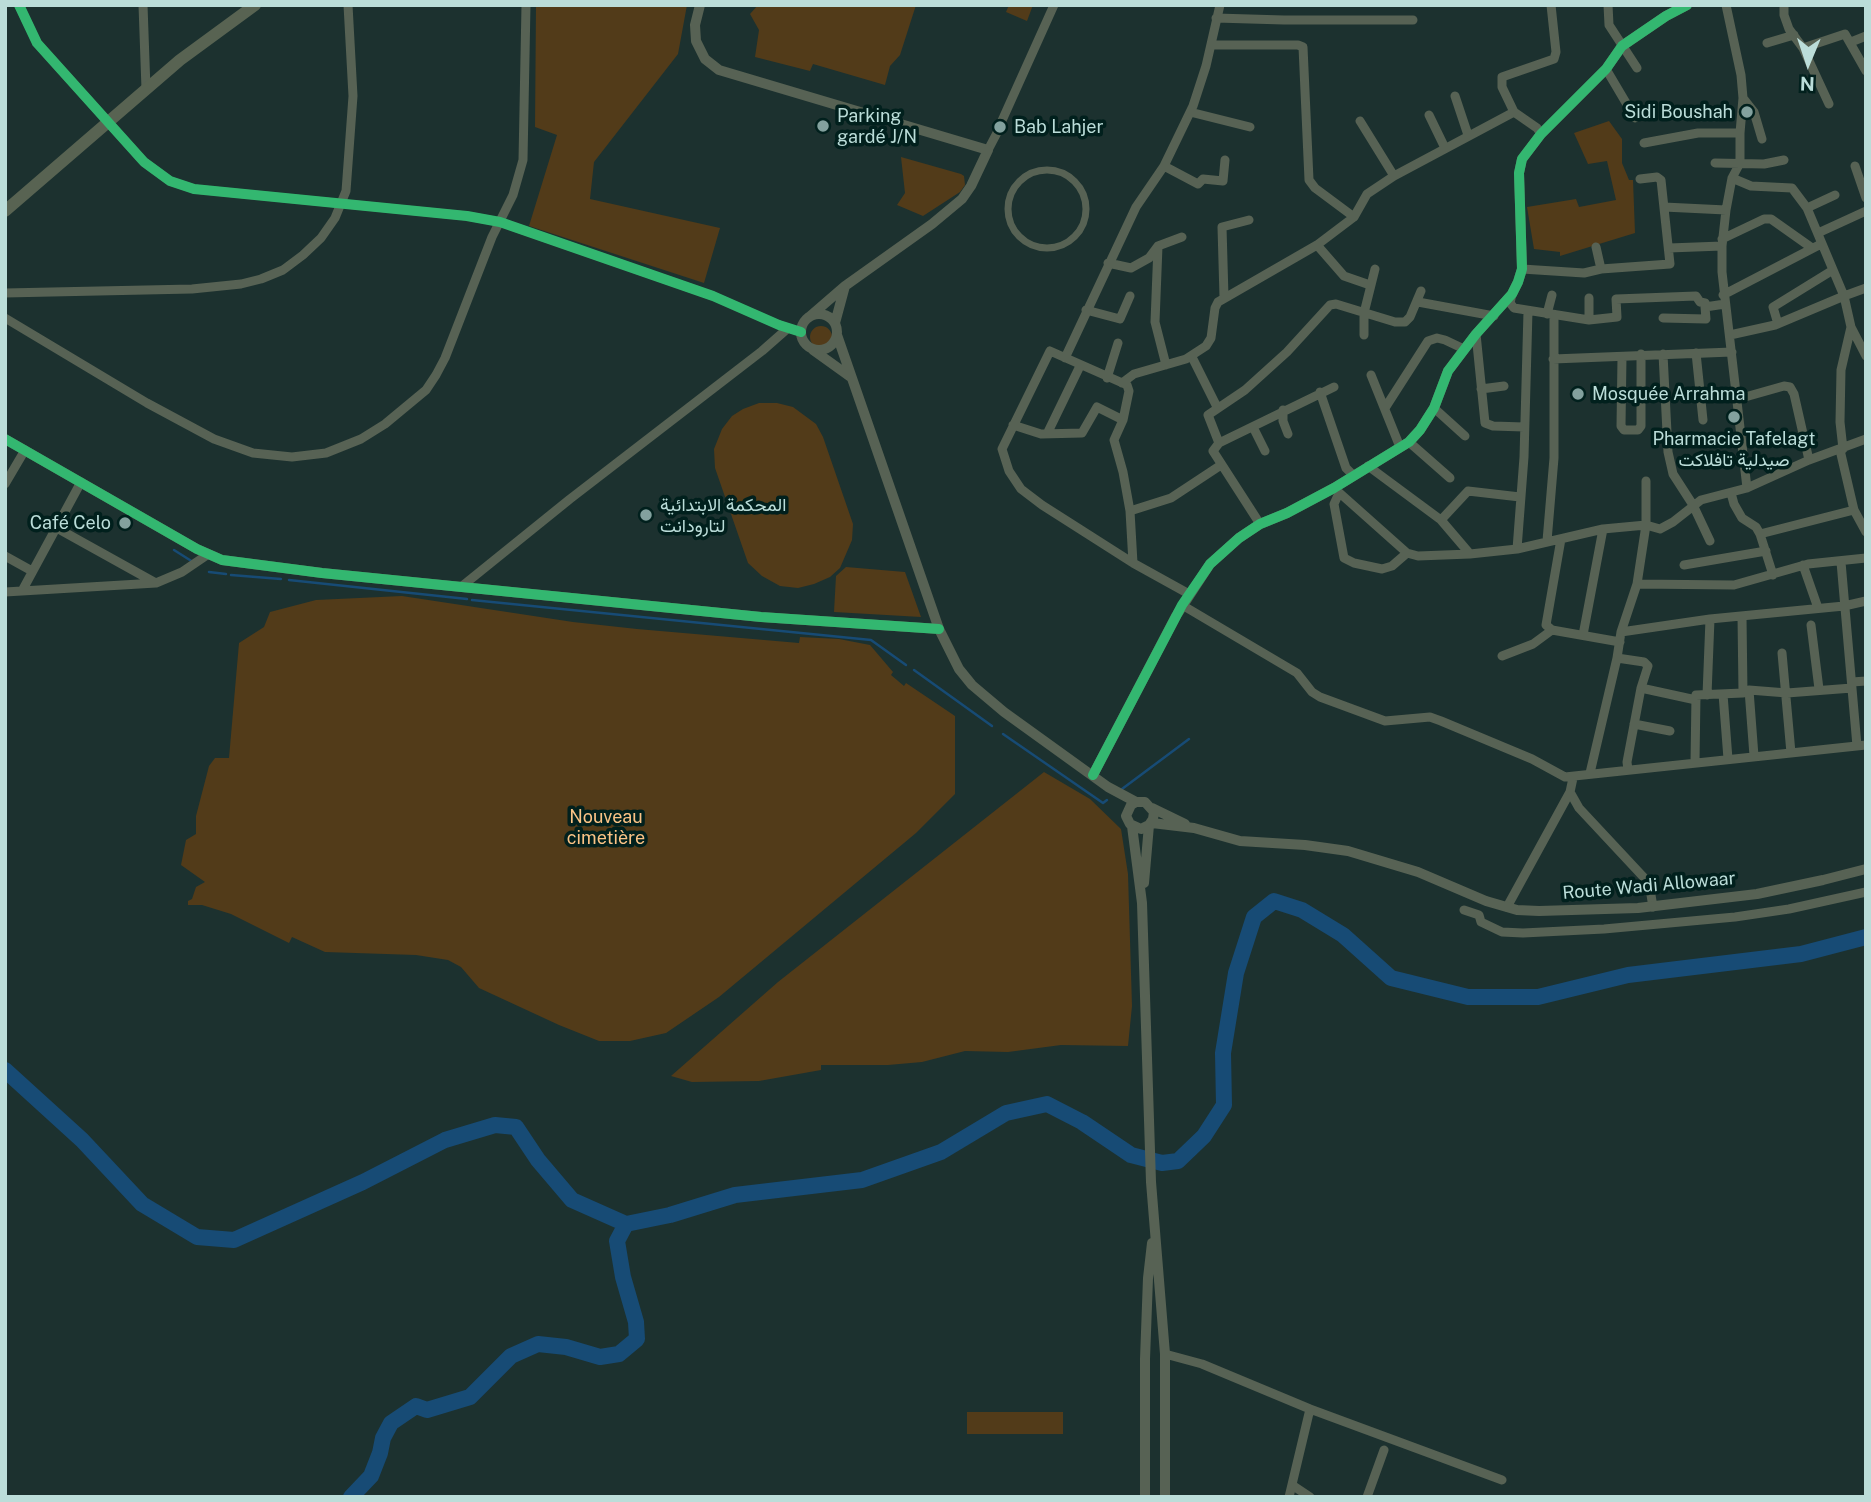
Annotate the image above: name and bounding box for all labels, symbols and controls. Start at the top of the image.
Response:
north arrow [1773,28,1843,98]
text: N [1799,73,1815,95]
place label: Sidi Boushah [1624,101,1733,123]
marker: Sidi Boushah [1739,104,1755,120]
place label: Parking gardé J/N [837,105,917,148]
place label: Bab Lahjer [1014,116,1104,138]
marker: Parking gardé J/N [815,118,831,134]
marker: Bab Lahjer [992,119,1008,135]
place label: Mosquée Arrahma [1592,383,1745,405]
marker: Mosquée Arrahma [1570,386,1586,402]
marker: Pharmacie Tafelagt صيدلية تافلاكت [1726,409,1742,425]
place label: Pharmacie Tafelagt صيدلية تافلاكت [1652,428,1816,471]
place label: المحكمة الابتدائية لتارودانت [660,494,786,536]
marker: المحكمة الابتدائية لتارودانت [638,507,654,523]
place label: Café Celo [30,512,111,534]
marker: Café Celo [117,515,133,531]
park label: Nouveau cimetière [567,806,645,848]
street label: Route Wadi Allowaar [1562,868,1736,904]

